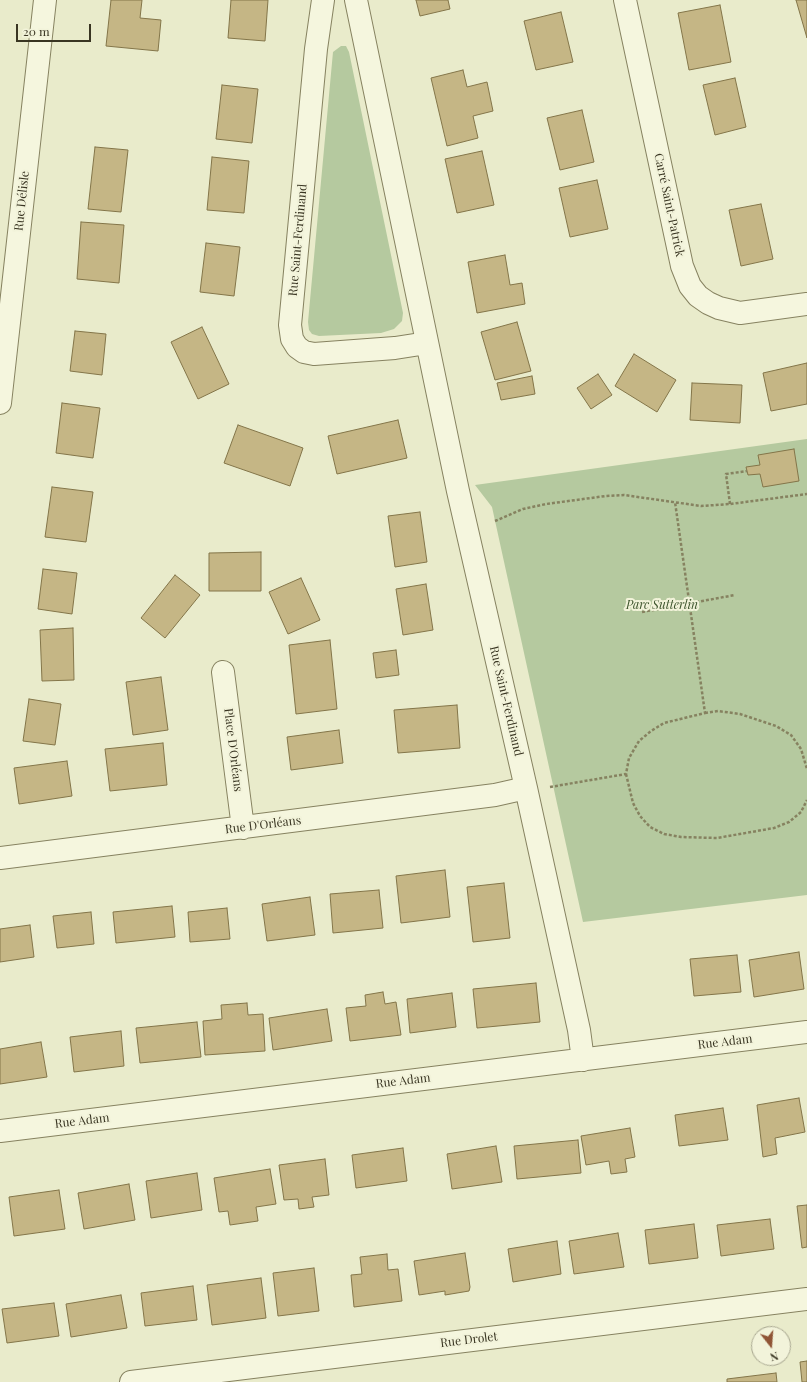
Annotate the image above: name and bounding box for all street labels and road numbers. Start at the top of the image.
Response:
street label: Carré Saint-Patrick [651,152,687,258]
street label: Rue Délisle [12,170,32,232]
street label: Rue Saint-Ferdinand [286,183,310,297]
street label: Rue Saint-Ferdinand [486,644,526,758]
street label: Place D'Orléans [221,707,245,793]
street label: Rue D'Orléans [224,813,302,837]
street label: Rue Adam [697,1032,753,1052]
street label: Rue Adam [375,1071,431,1091]
street label: Rue Adam [54,1111,110,1131]
street label: Rue Drolet [440,1329,498,1351]

